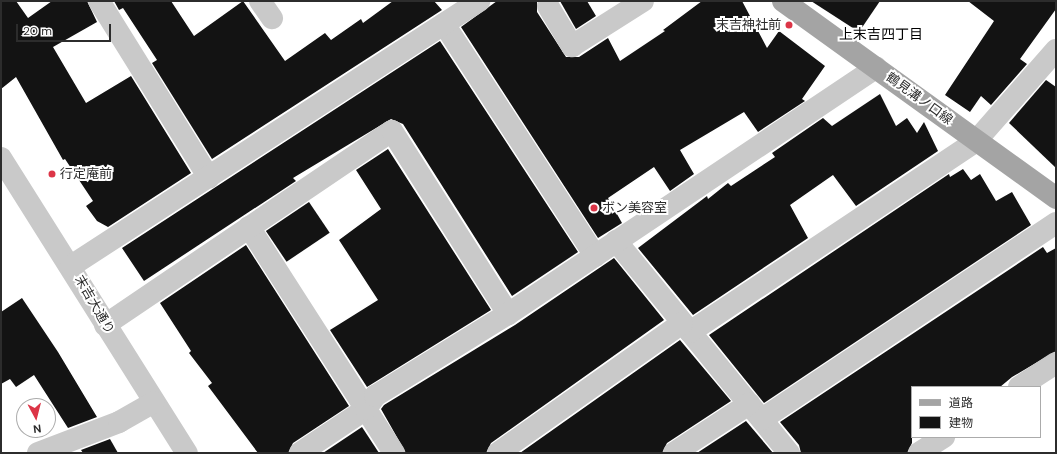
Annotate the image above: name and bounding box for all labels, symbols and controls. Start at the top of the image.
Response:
scale bar [18,16,113,42]
place label: 末吉神社前 [716,17,781,33]
marker: 末吉神社前 [784,20,794,30]
text: 20 m [23,23,52,39]
district label: 上末吉四丁目 [839,26,923,42]
street label: 鶴見溝ノ口線 [883,70,955,128]
place label: 行定庵前 [60,166,112,182]
marker: 行定庵前 [47,169,57,179]
place label: ボン美容室 [602,200,667,216]
marker: ボン美容室 [589,203,599,213]
street label: 末吉大通り [71,273,117,337]
legend [911,386,1041,438]
text: 道路 [949,395,973,411]
north arrow [16,398,56,438]
text: 建物 [949,415,973,431]
text: N [33,421,42,436]

